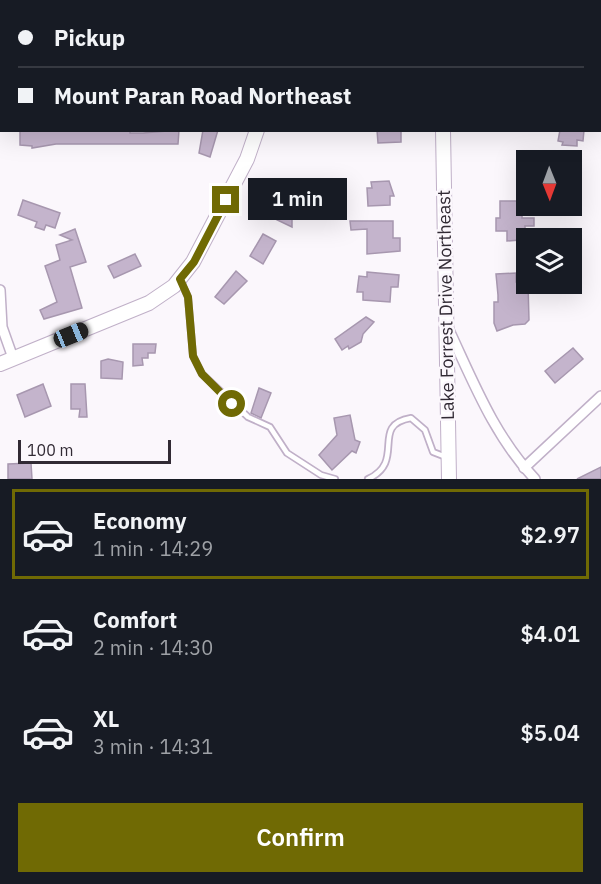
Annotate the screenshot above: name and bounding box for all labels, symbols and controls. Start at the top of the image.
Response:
text: Pickup [54,23,125,52]
text: Mount Paran Road Northeast [54,81,351,110]
north arrow [516,150,582,216]
map controls [516,150,582,294]
callout: 1 min [247,179,346,221]
text: 1 min [272,185,323,212]
route end [212,186,239,213]
street label: Lake Forrest Drive Northeast [432,190,459,420]
button: layers [516,228,582,294]
car [51,320,91,350]
route start [218,390,245,417]
scale bar [18,437,171,465]
text: 100 m [27,440,74,460]
text: Economy [93,506,187,535]
icon: car [21,507,75,561]
text: $2.97 [521,520,580,549]
text: 1 min · 14:29 [93,535,213,562]
text: Comfort [93,605,177,634]
icon: car [21,606,75,660]
text: $4.01 [521,619,580,648]
text: 2 min · 14:30 [93,634,213,661]
text: XL [93,704,119,733]
icon: car [21,705,75,759]
text: $5.04 [521,718,580,747]
text: 3 min · 14:31 [93,733,213,760]
button: Confirm [18,803,583,872]

